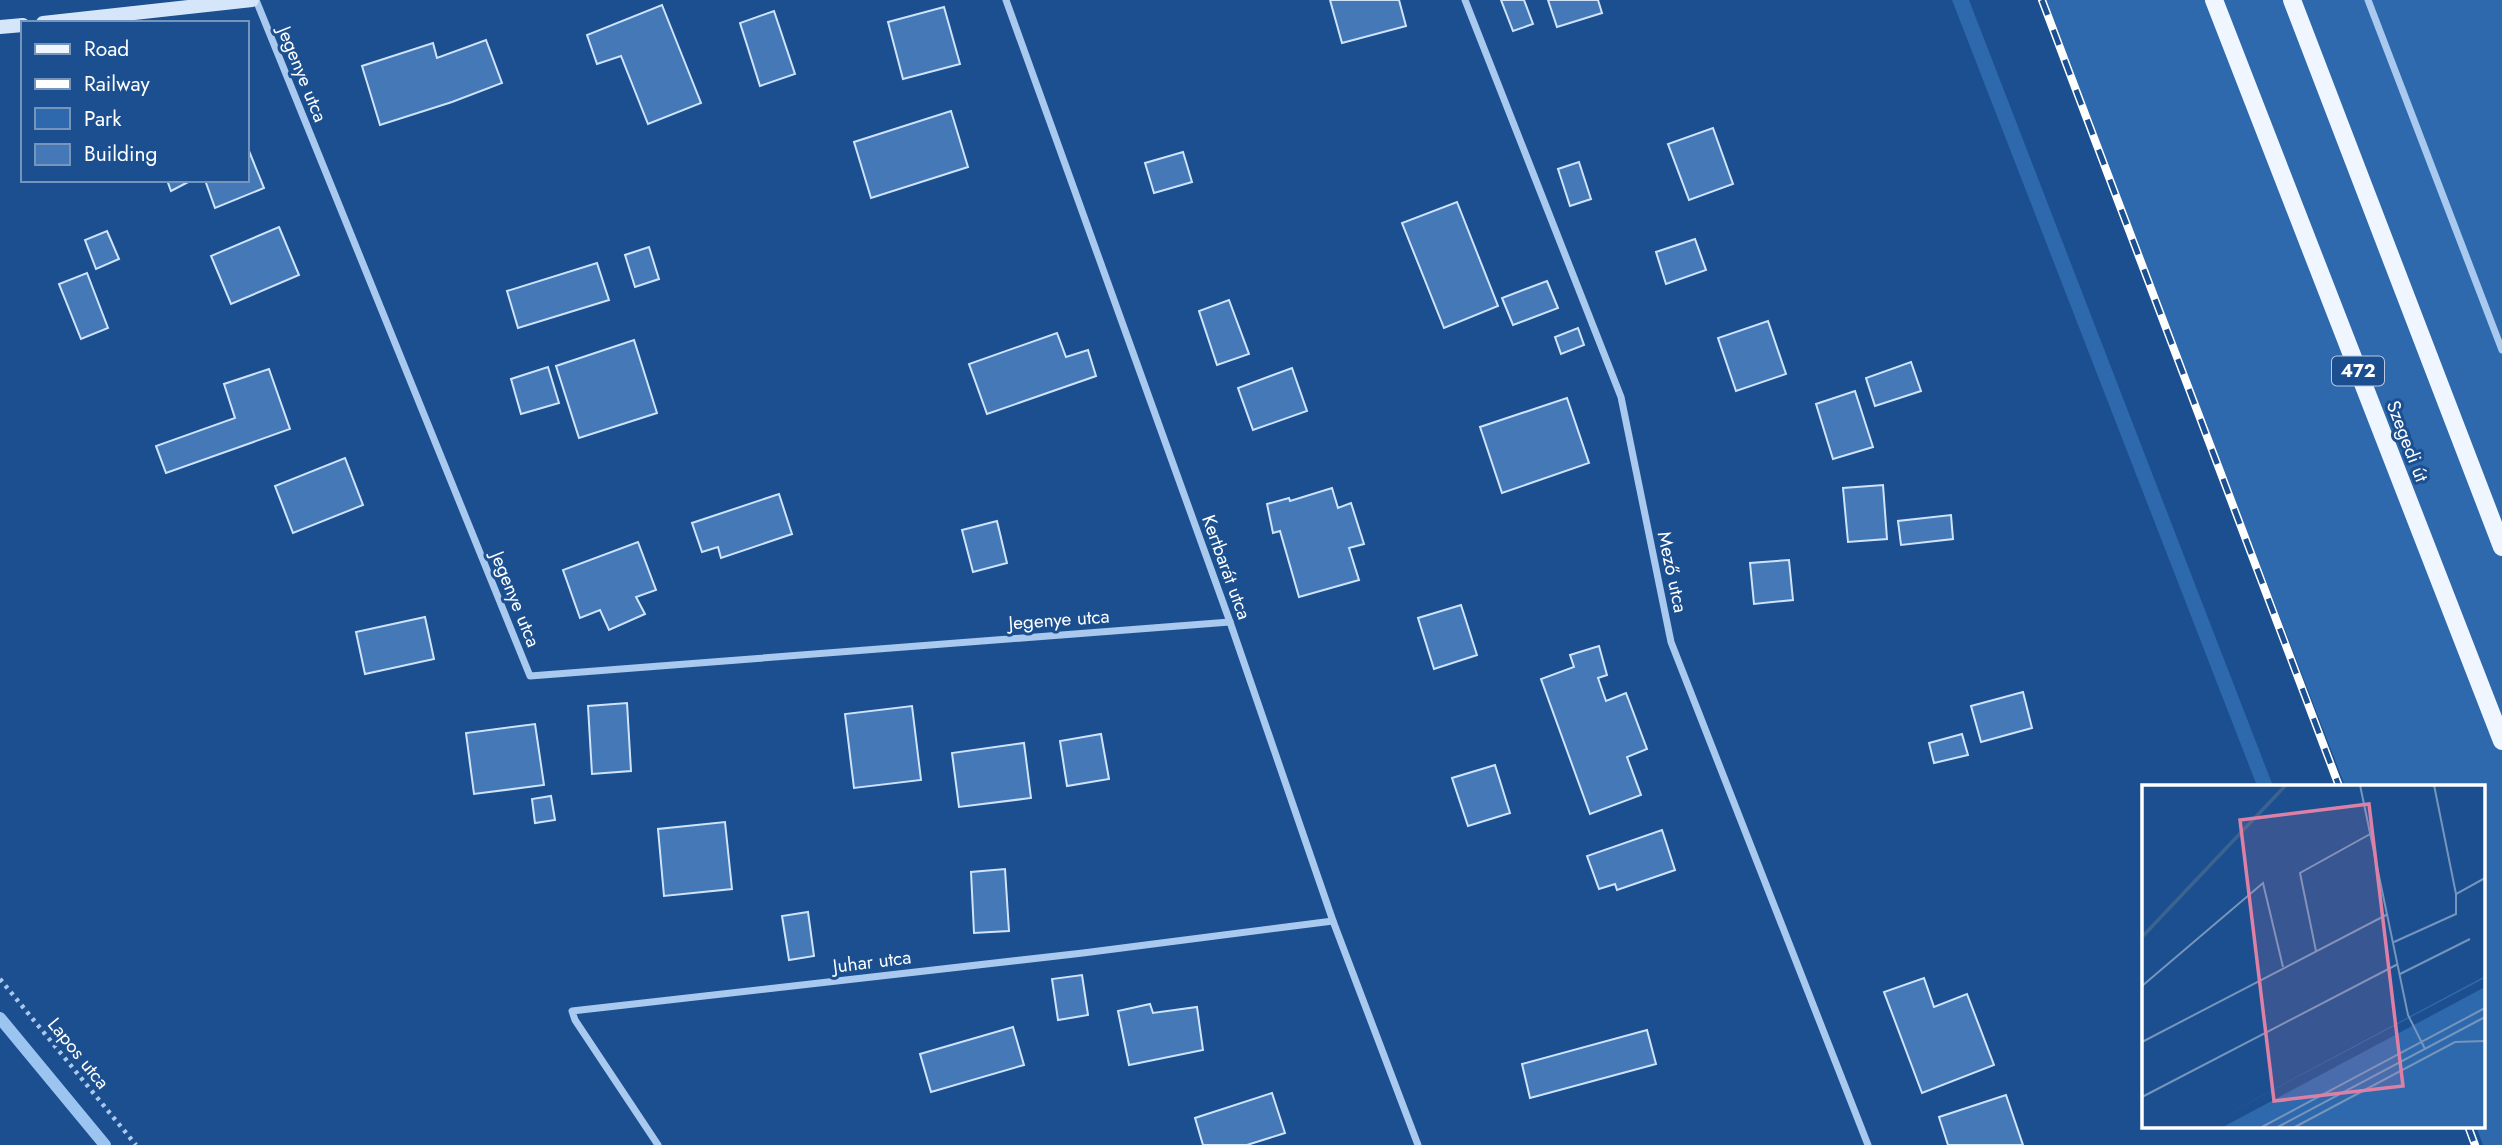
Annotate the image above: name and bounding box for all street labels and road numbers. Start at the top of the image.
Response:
street label: Jegenye utca [270,19,334,126]
road number: 472 [2332,356,2384,386]
street label: Szegedi út [2380,397,2436,486]
street label: Kertbarát utca [1195,511,1258,623]
street label: Mező utca [1651,529,1694,615]
street label: Jegenye utca [483,544,547,651]
street label: Jegenye utca [1005,603,1110,637]
street label: Juhar utca [828,943,913,980]
street label: Lapos utca [41,1012,116,1095]

